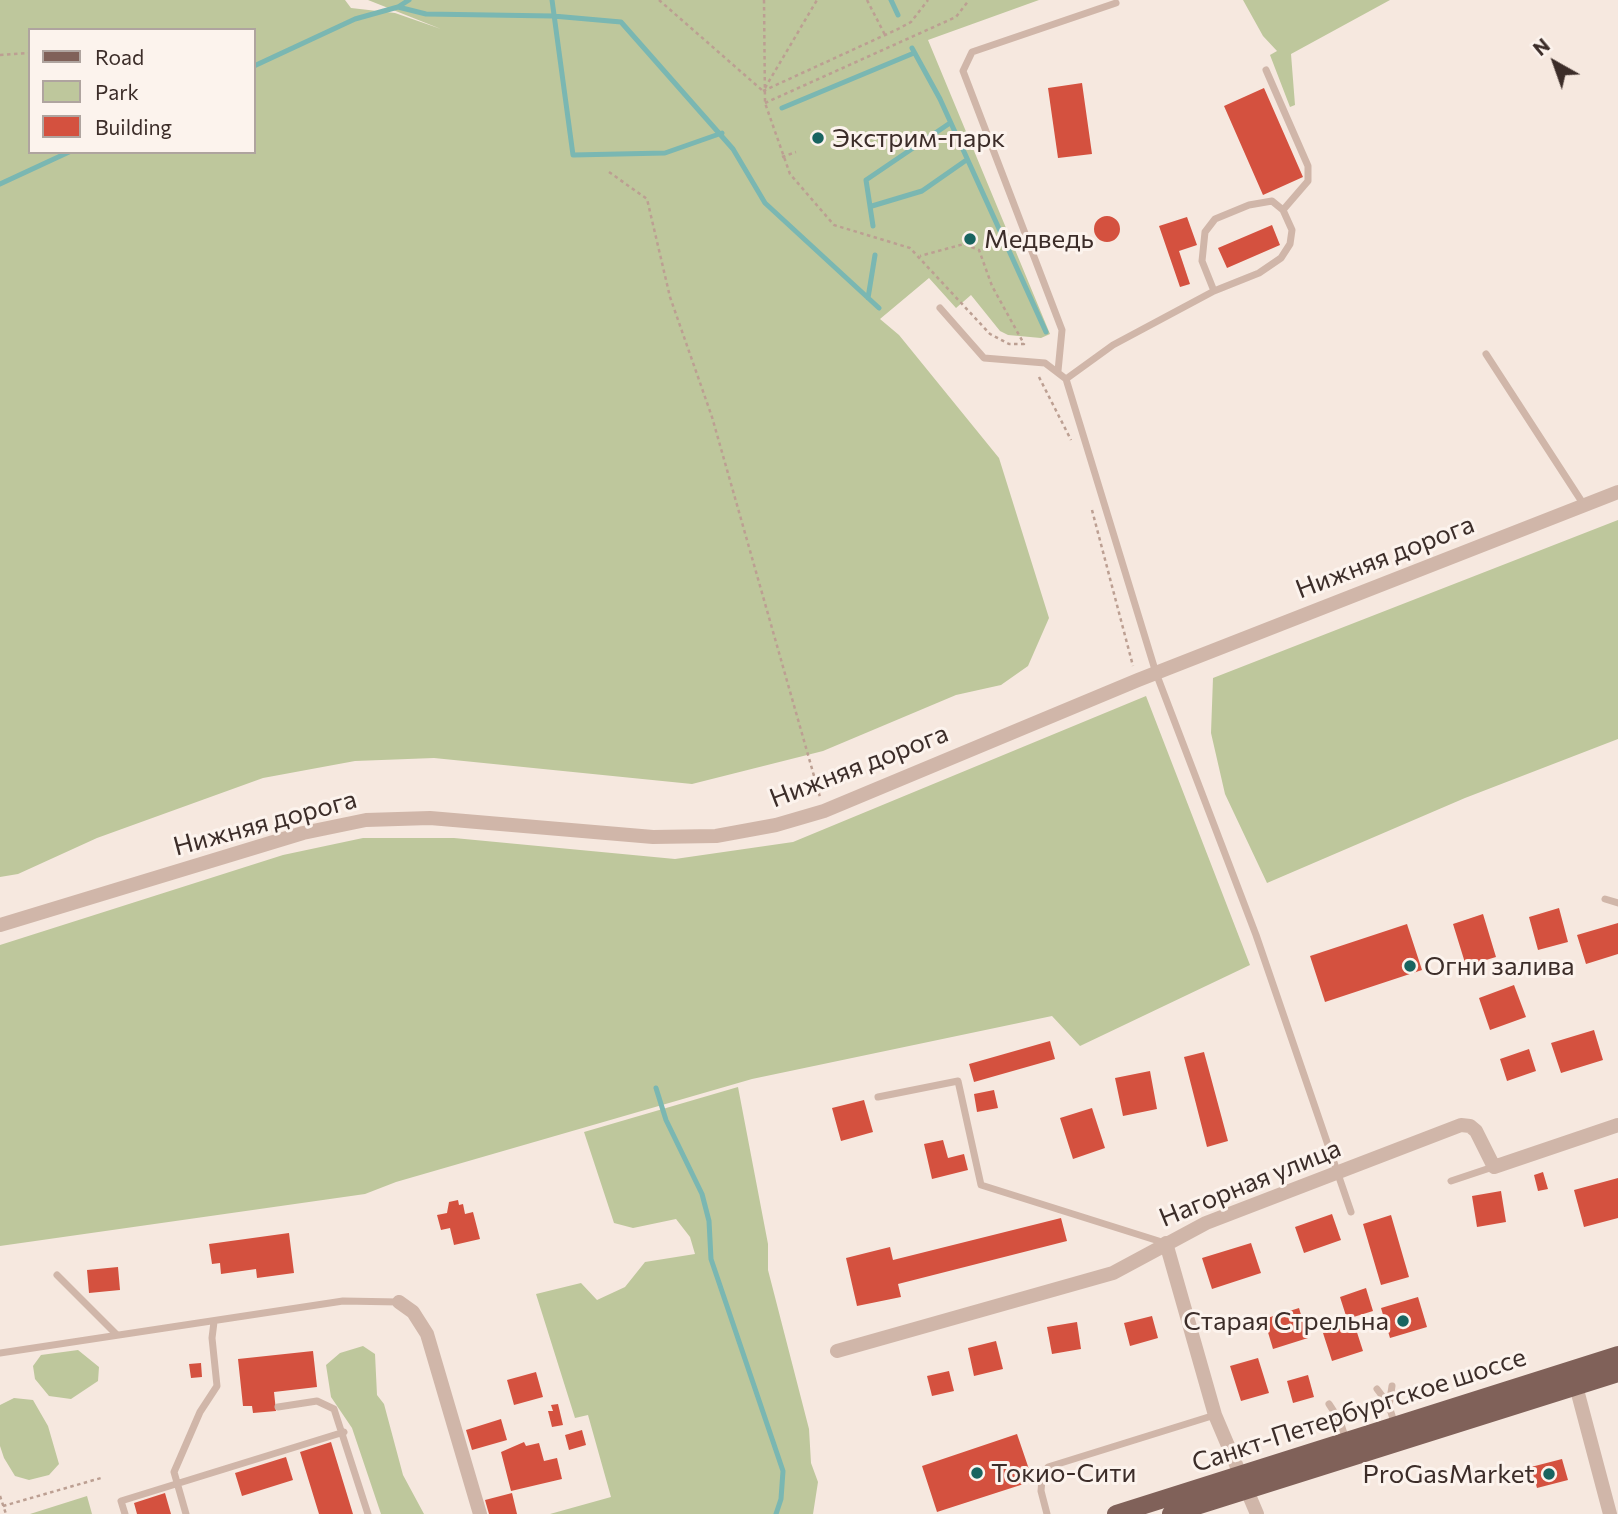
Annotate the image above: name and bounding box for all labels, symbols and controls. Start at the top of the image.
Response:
legend [28,28,256,154]
north arrow [1520,28,1590,98]
text: N [1528,33,1554,60]
text: Road [95,44,144,69]
text: Park [95,79,139,104]
text: Building [95,114,172,139]
place label: Экстрим-парк [832,122,1005,154]
marker: Экстрим-парк [810,130,826,146]
place label: Медведь [984,223,1094,255]
marker: Медведь [962,231,978,247]
street label: Нижняя дорога [1291,509,1479,605]
street label: Нижняя дорога [765,718,953,814]
street label: Нижняя дорога [170,784,360,862]
place label: Огни залива [1424,950,1575,982]
marker: Огни залива [1402,958,1418,974]
street label: Нагорная улица [1155,1132,1345,1234]
place label: Старая Стрельна [1183,1305,1389,1337]
marker: Старая Стрельна [1395,1313,1411,1329]
street label: Санкт-Петербургское шоссе [1188,1341,1530,1479]
place label: Токио-Сити [991,1457,1136,1489]
place label: ProGasMarket [1362,1458,1535,1490]
marker: Токио-Сити [969,1465,985,1481]
marker: ProGasMarket [1541,1466,1557,1482]

